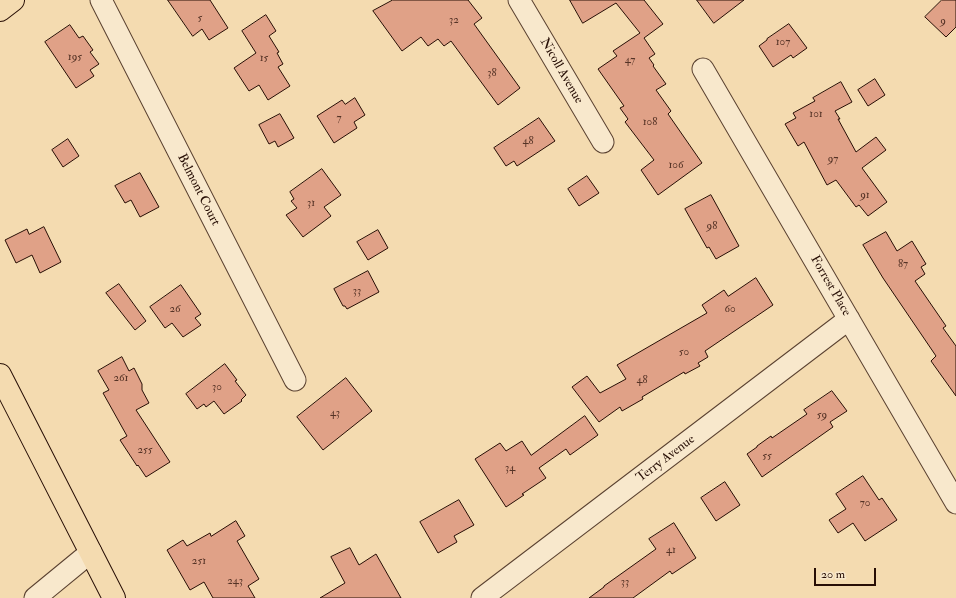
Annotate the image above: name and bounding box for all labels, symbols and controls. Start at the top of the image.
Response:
house number: 5 [198,12,202,26]
house number: 32 [449,14,459,28]
house number: 9 [940,15,946,29]
street label: Nicoll Avenue [536,35,586,107]
house number: 107 [776,36,790,50]
house number: 195 [68,51,82,65]
house number: 15 [260,52,268,66]
house number: 47 [625,54,635,68]
house number: 38 [487,67,497,81]
house number: 101 [809,108,823,122]
house number: 7 [336,112,342,126]
house number: 108 [643,116,657,130]
house number: 48 [522,135,534,149]
street label: Belmont Court [173,151,223,229]
house number: 97 [828,153,838,167]
house number: 106 [668,159,684,173]
house number: 91 [860,189,870,203]
house number: 31 [307,197,315,211]
house number: 98 [707,220,717,234]
street label: Forrest Place [806,253,854,319]
house number: 87 [898,258,908,272]
house number: 33 [353,285,361,299]
house number: 26 [169,303,181,317]
house number: 60 [724,303,736,317]
house number: 50 [679,346,689,360]
house number: 261 [113,372,129,386]
house number: 48 [636,374,648,388]
house number: 30 [212,381,222,395]
house number: 43 [330,407,340,421]
house number: 59 [817,409,827,423]
street label: Terry Avenue [634,432,698,486]
house number: 255 [137,444,153,458]
house number: 55 [762,450,772,464]
house number: 34 [505,462,515,476]
house number: 70 [860,497,870,511]
house number: 41 [666,544,676,558]
house number: 251 [192,555,206,569]
scale bar [816,560,878,586]
text: 20 m [821,567,845,582]
house number: 243 [227,575,243,589]
house number: 33 [621,576,629,590]

